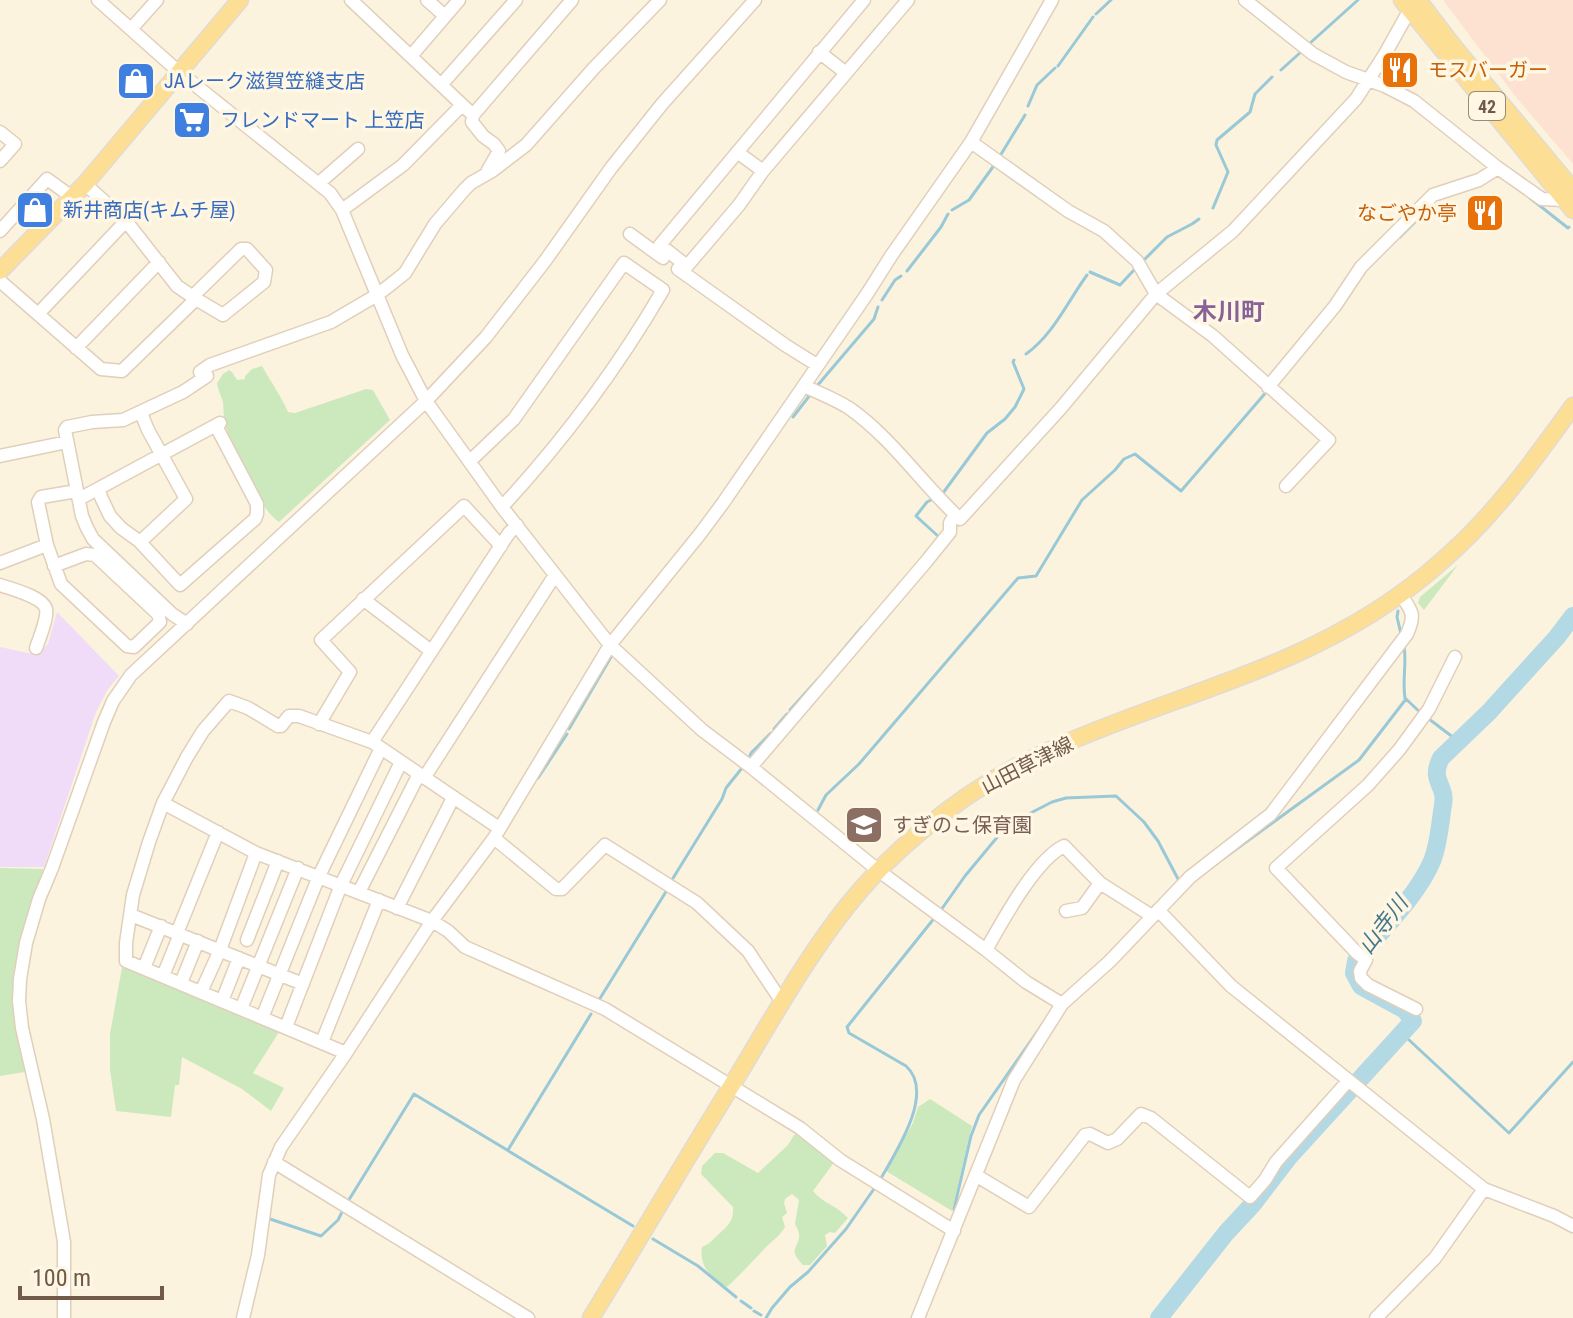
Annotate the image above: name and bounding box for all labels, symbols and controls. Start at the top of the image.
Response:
restaurant icon: モスバーガー [1379,49,1421,91]
place label: モスバーガー [1428,58,1548,82]
shop icon: JAレーク滋賀笠縫支店 [115,60,157,102]
place label: JAレーク滋賀笠縫支店 [164,69,365,93]
road number: 42 [1469,92,1505,120]
supermarket icon: フレンドマート 上笠店 [171,99,213,141]
place label: フレンドマート 上笠店 [220,108,425,132]
shop icon: 新井商店(キムチ屋) [14,189,56,231]
restaurant icon: なごやか亭 [1464,192,1506,234]
place label: 新井商店(キムチ屋) [63,198,236,222]
place label: なごやか亭 [1357,201,1457,225]
district label: 木川町 [1193,298,1265,326]
street label: 山田草津線 [977,732,1077,798]
school or university icon: すぎのこ保育園 [843,804,885,846]
place label: すぎのこ保育園 [892,813,1032,837]
water label: 山寺川 [1353,890,1414,959]
scale bar [20,1250,162,1300]
text: 100 m [32,1264,91,1292]

